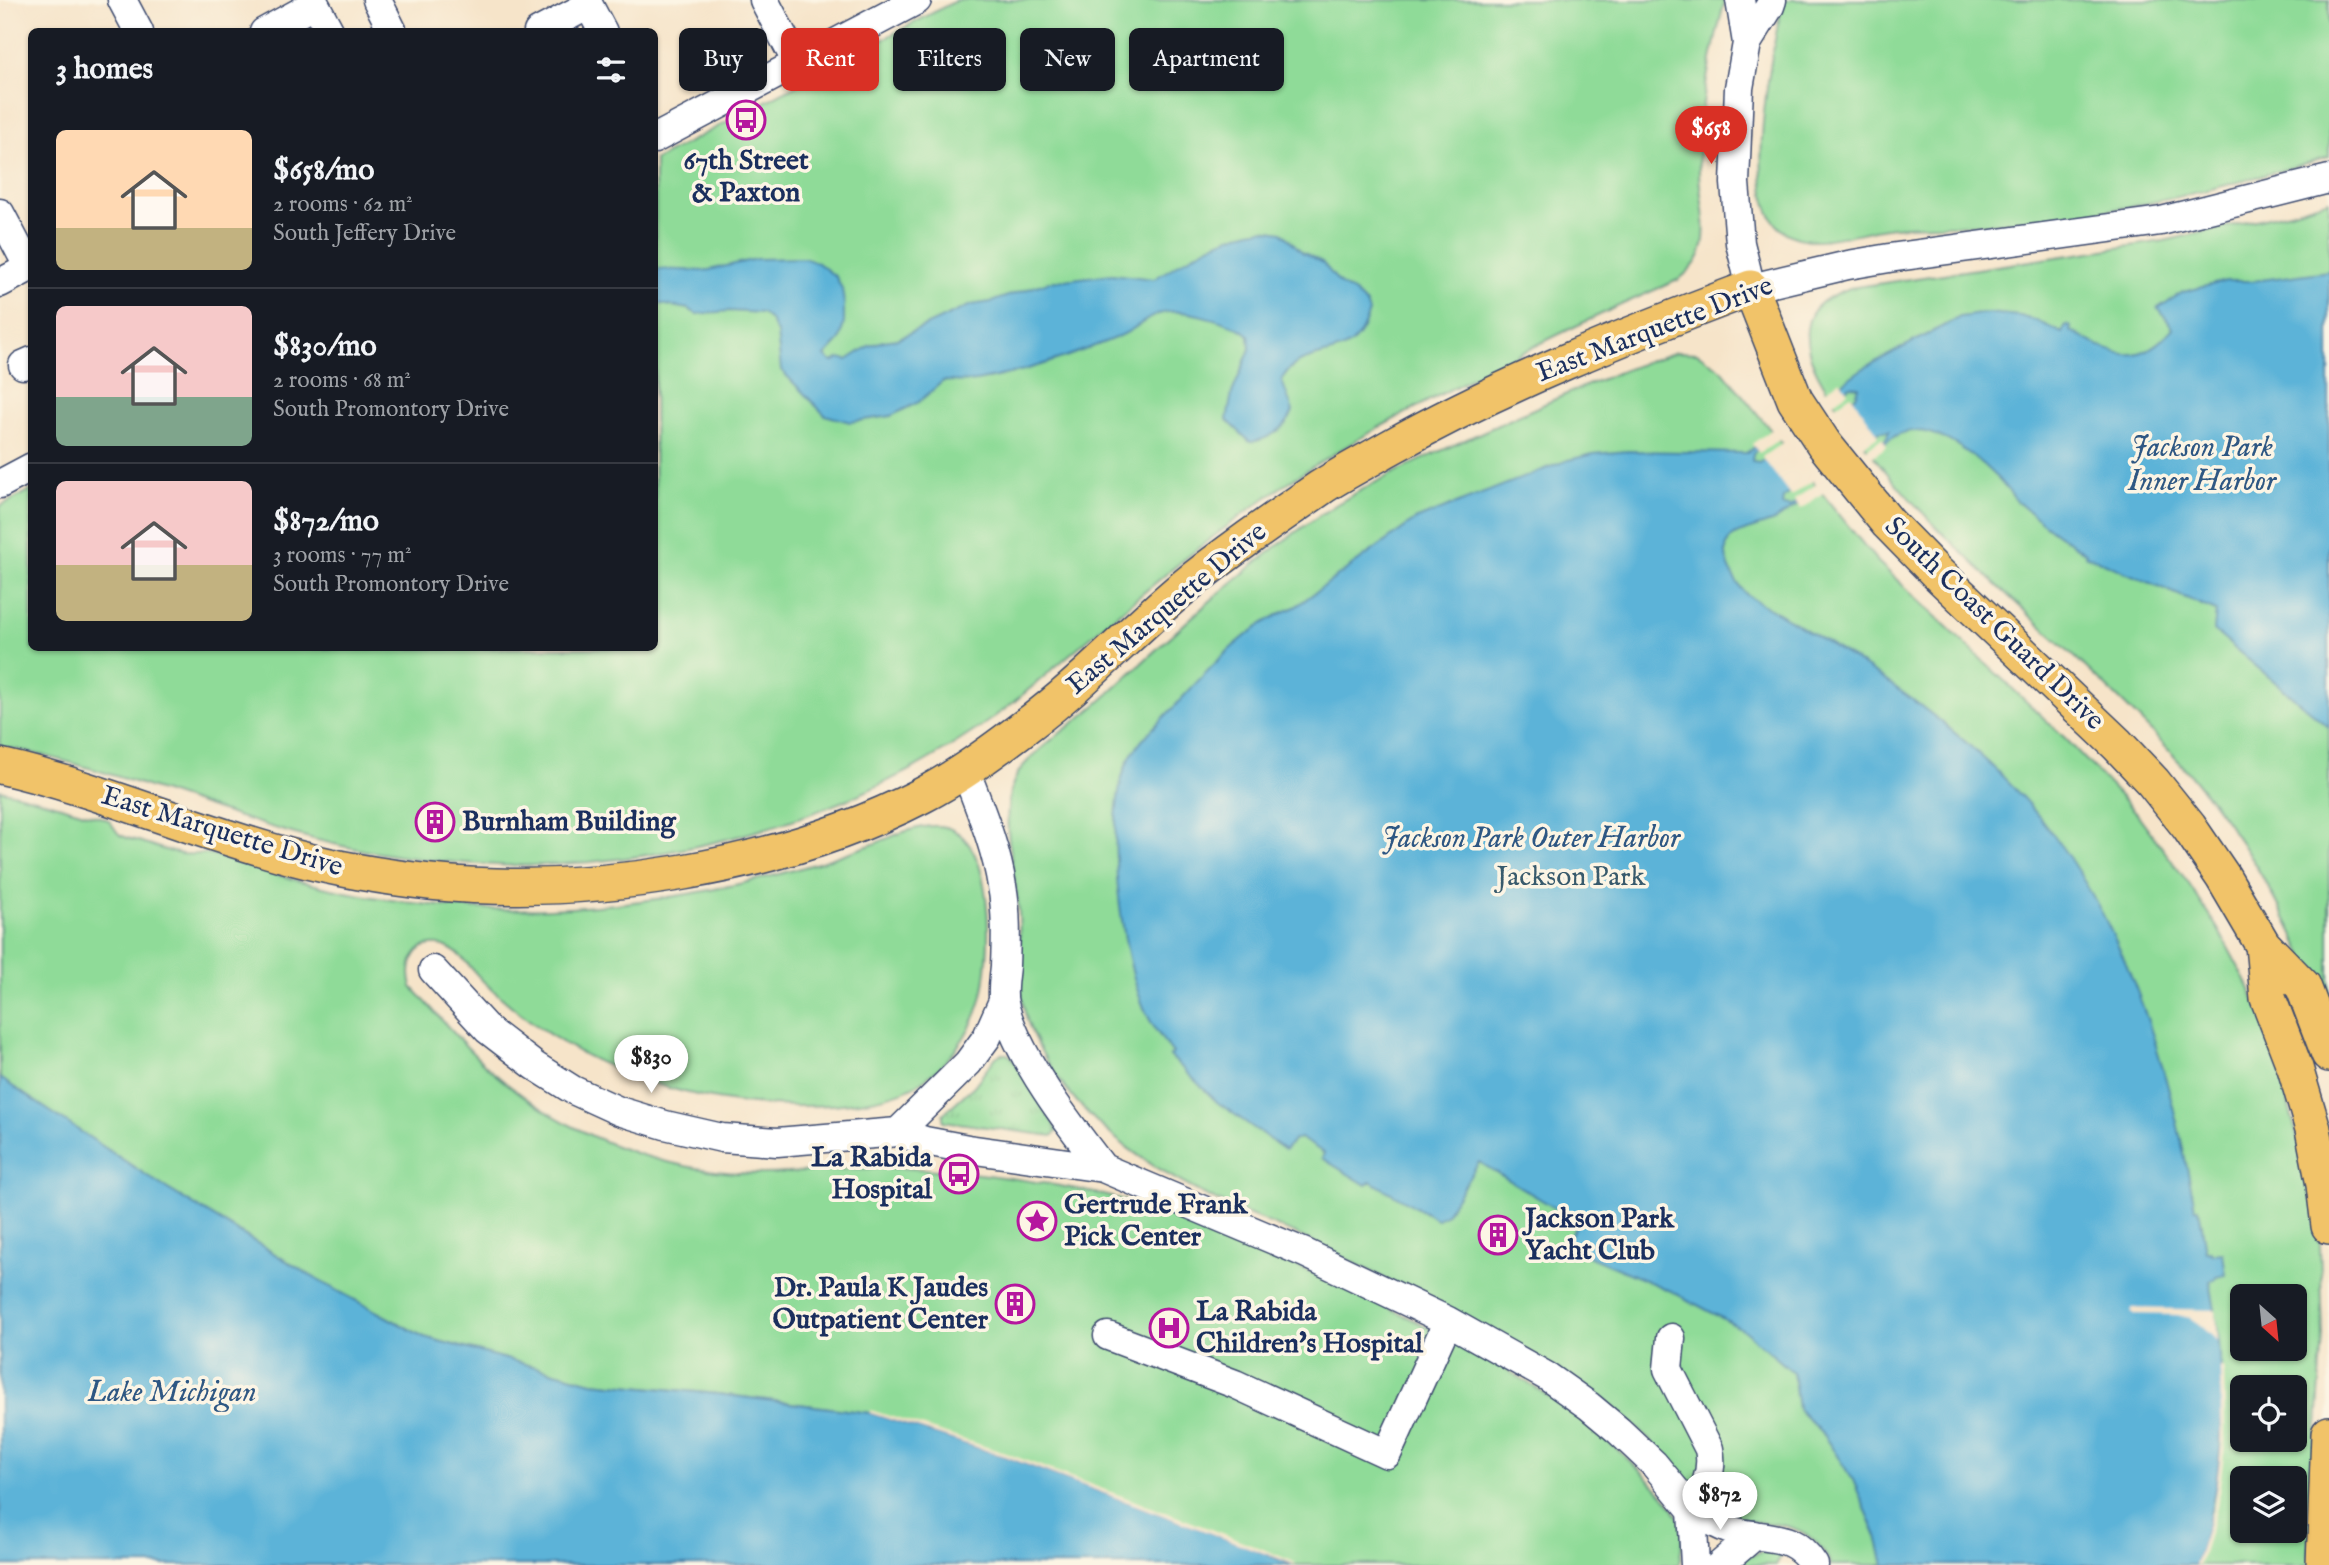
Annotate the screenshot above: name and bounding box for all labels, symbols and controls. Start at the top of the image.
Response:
chip: Buy [679,28,767,91]
chip: Rent [781,28,879,91]
chip: Filters [893,28,1006,91]
chip: New [1020,28,1115,91]
chip: Apartment [1129,28,1284,91]
text: 3 homes [56,51,153,89]
icon: filters [592,51,630,89]
bus stop icon: 67th Street & Paxton [725,99,767,141]
pin: $658 [1670,106,1752,166]
text: $658 [1691,114,1731,143]
place label: 67th Street & Paxton [683,144,809,211]
text: $658/mo [273,152,374,190]
icon: home [112,158,196,242]
text: 2 rooms · 62 m² [273,190,413,219]
text: South Jeffery Drive [273,219,456,248]
street label: East Marquette Drive [1532,269,1778,391]
text: $830/mo [273,328,377,366]
icon: home [112,334,196,418]
text: 2 rooms · 68 m² [273,366,411,395]
text: South Promontory Drive [273,395,509,424]
water label: Jackson Park Inner Harbor [2127,429,2278,501]
text: $872/mo [273,503,379,541]
icon: home [112,509,196,593]
street label: South Coast Guard Drive [1877,510,2112,738]
street label: East Marquette Drive [1060,515,1274,703]
text: 3 rooms · 77 m² [273,541,412,570]
text: South Promontory Drive [273,570,509,599]
street label: East Marquette Drive [97,779,347,885]
building icon: Burnham Building [414,801,456,843]
place label: Burnham Building [462,805,676,840]
water label: Jackson Park Outer Harbor [1382,820,1682,858]
park label: Jackson Park [1494,860,1646,895]
pin: $830 [610,1036,692,1095]
text: $830 [630,1043,672,1072]
place label: La Rabida Hospital [811,1141,933,1208]
bus stop icon: La Rabida Hospital [938,1153,980,1195]
place label: Gertrude Frank Pick Center [1064,1188,1248,1255]
place icon: Gertrude Frank Pick Center [1016,1200,1058,1242]
place label: Jackson Park Yacht Club [1521,1202,1675,1269]
building icon: Jackson Park Yacht Club [1477,1214,1519,1256]
place label: Dr. Paula K Jaudes Outpatient Center [773,1271,989,1338]
building icon: Dr. Paula K Jaudes Outpatient Center [994,1283,1036,1325]
north arrow [2230,1284,2306,1362]
map controls [2230,1284,2307,1543]
place label: La Rabida Children's Hospital [1196,1295,1424,1362]
hospital icon: La Rabida Children's Hospital [1148,1307,1190,1349]
water label: Lake Michigan [86,1374,257,1412]
button: locate [2230,1375,2307,1452]
button: layers [2230,1466,2307,1543]
pin: $872 [1679,1472,1761,1532]
text: $872 [1698,1480,1742,1509]

